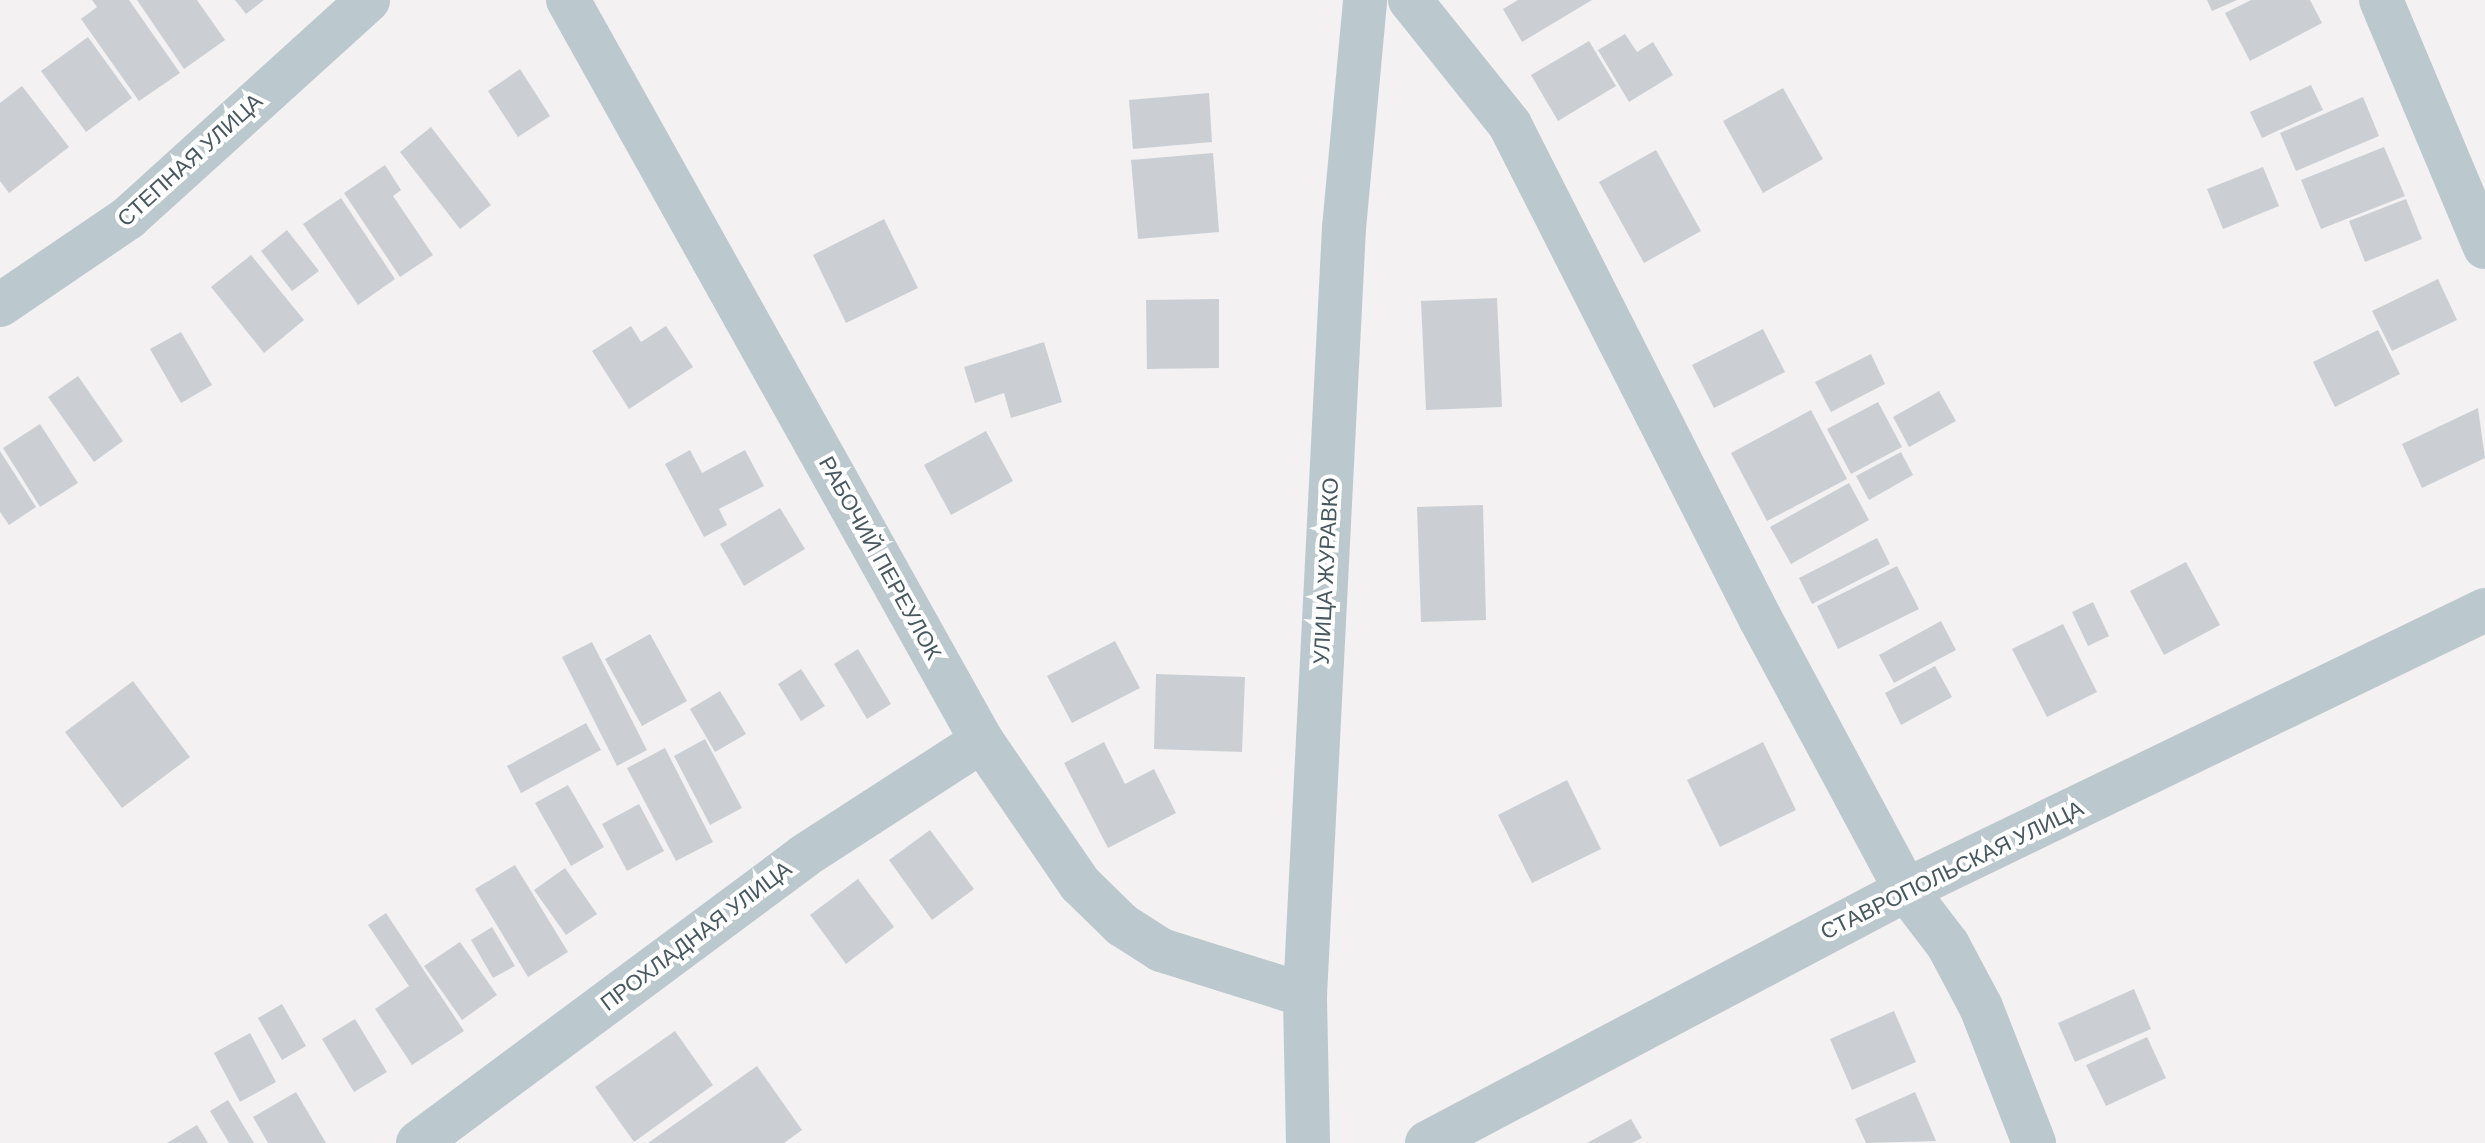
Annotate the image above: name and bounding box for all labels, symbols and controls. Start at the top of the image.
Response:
street label: СТЕПНАЯ УЛИЦА [112,88,268,232]
street label: РАБОЧИЙ ПЕРЕУЛОК [813,452,947,664]
street label: УЛИЦА ЖУРАВКО [1308,477,1344,665]
street label: СТАВРОПОЛЬСКАЯ УЛИЦА [1816,795,2088,945]
street label: ПРОХЛАДНАЯ УЛИЦА [595,856,797,1016]

